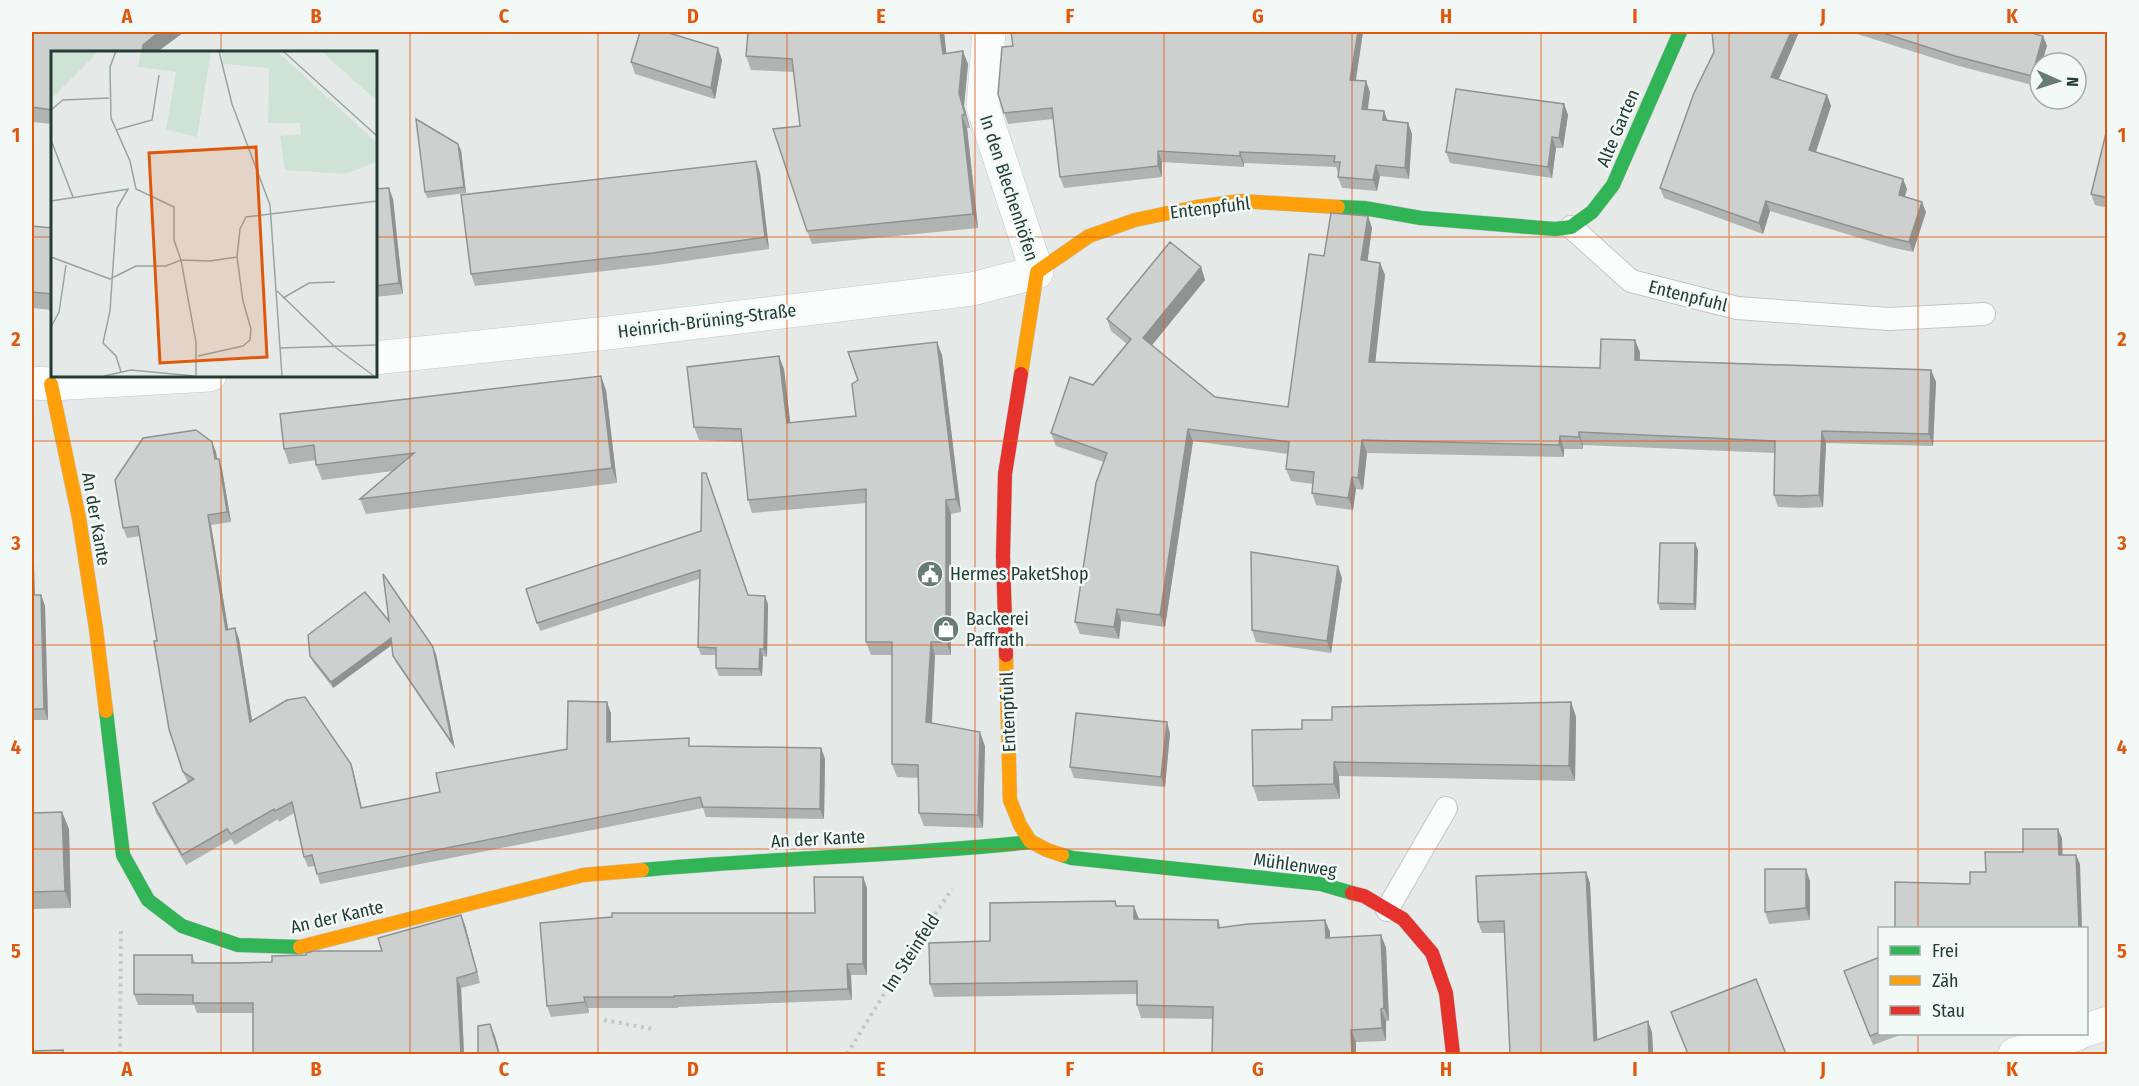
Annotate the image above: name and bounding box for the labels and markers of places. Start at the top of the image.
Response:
public building icon: Hermes PaketShop [915,559,945,589]
place label: Hermes PaketShop [950,563,1089,585]
place label: Backerei Paffrath [966,608,1029,651]
shop icon: Backerei Paffrath [931,614,961,644]

